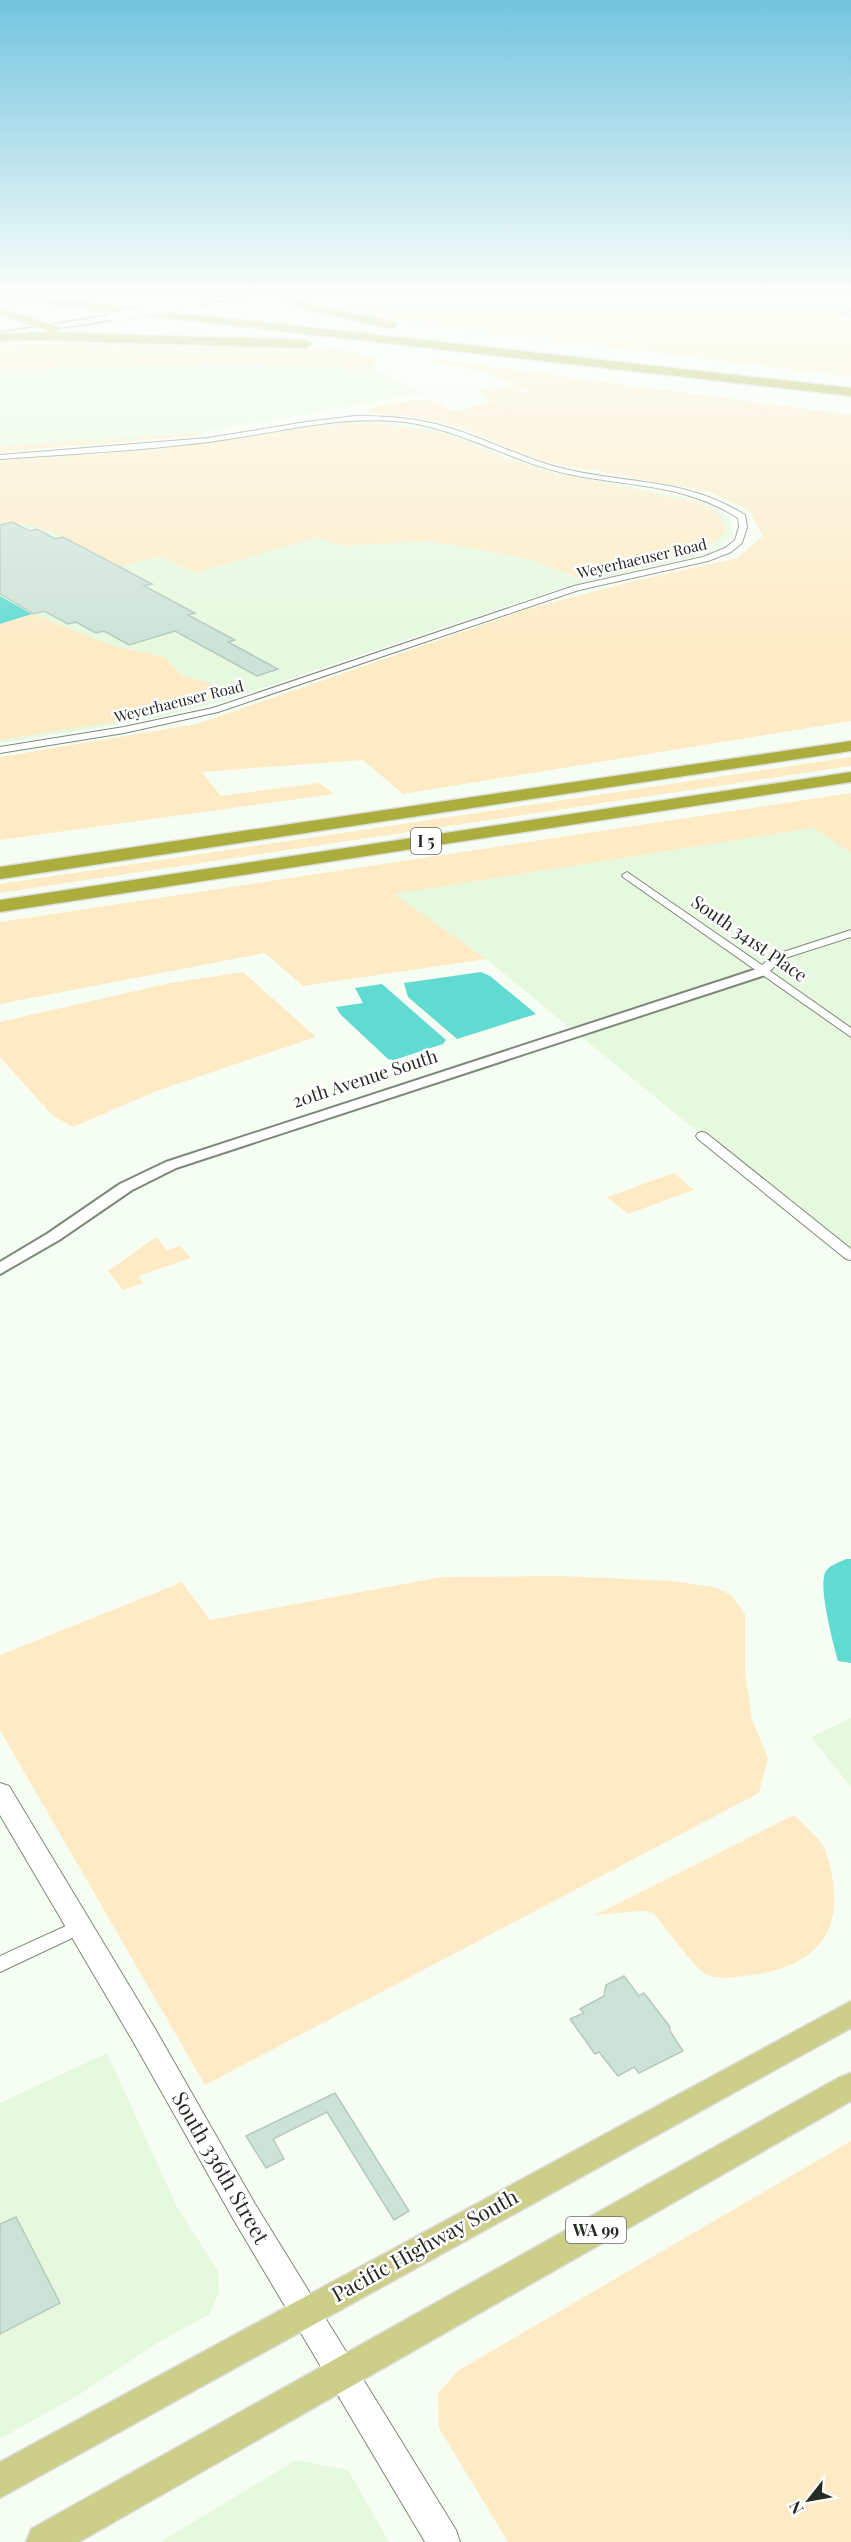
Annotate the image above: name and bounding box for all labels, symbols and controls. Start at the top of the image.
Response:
street label: Weyerhaeuser Road [574,533,709,583]
street label: Weyerhaeuser Road [111,675,246,727]
road number: I 5 [411,828,441,854]
street label: South 341st Place [687,889,812,987]
street label: 20th Avenue South [289,1043,441,1113]
street label: South 336th Street [167,2086,277,2249]
street label: Pacific Highway South [326,2181,523,2307]
road number: WA 99 [566,2217,626,2243]
north arrow [779,2470,839,2530]
text: N [784,2497,808,2518]

